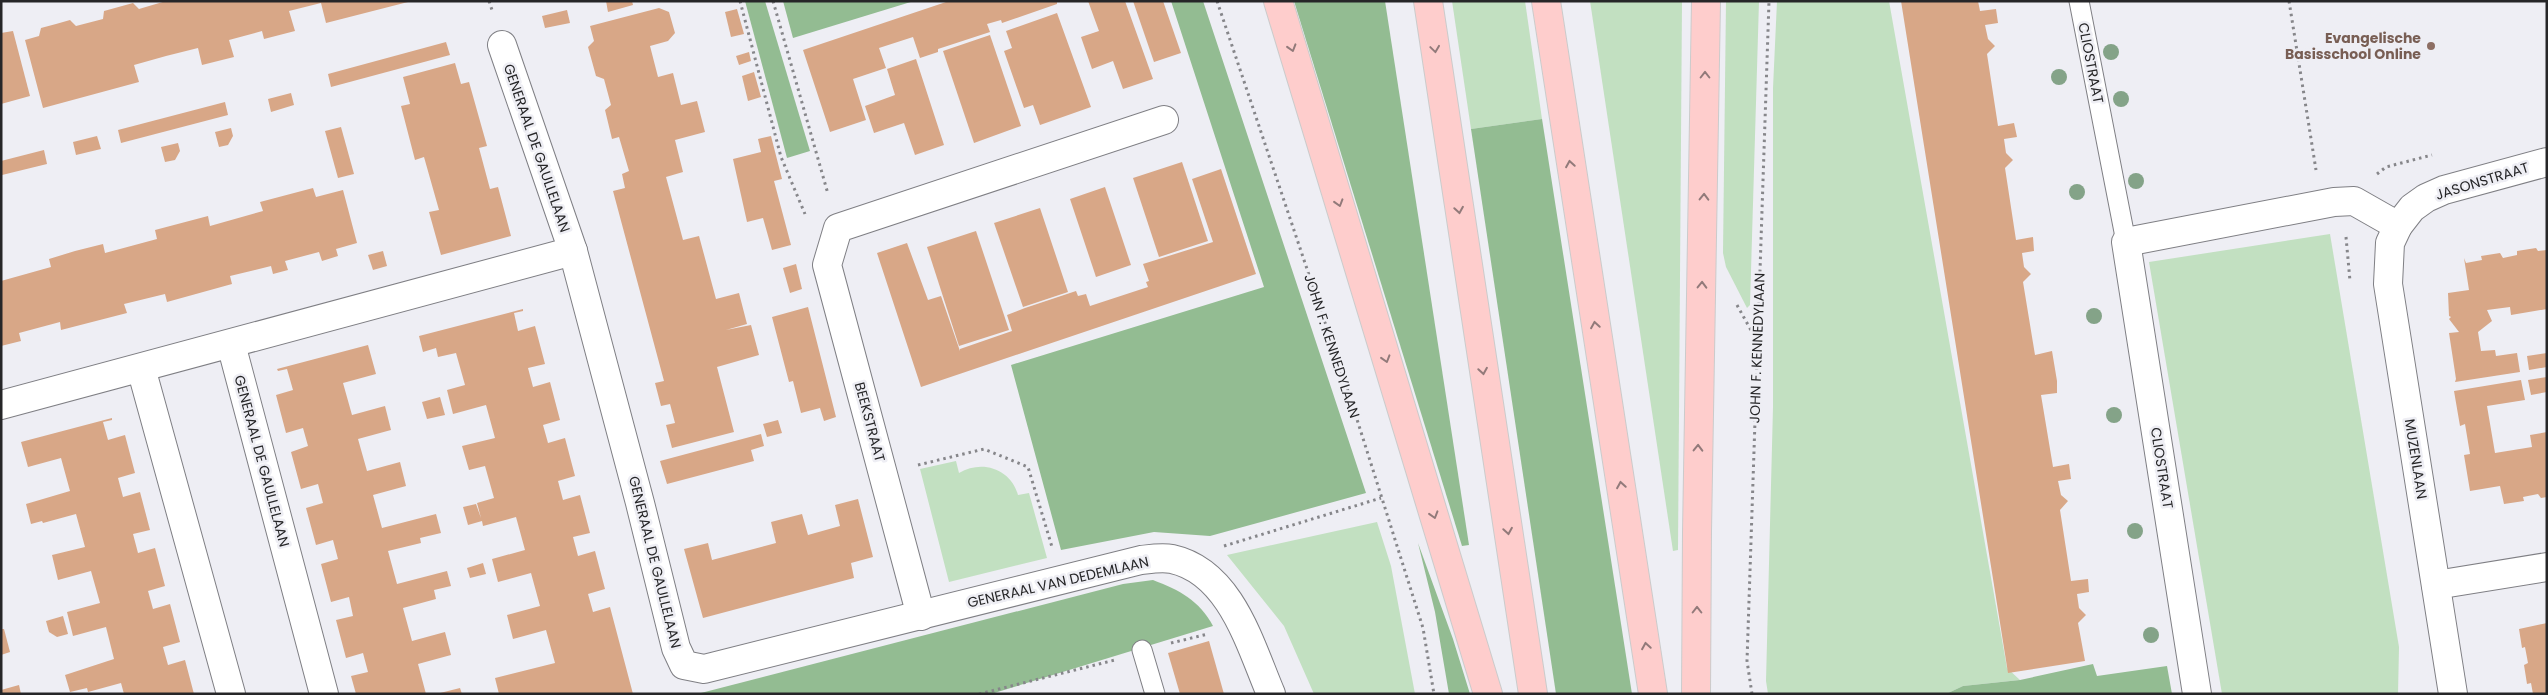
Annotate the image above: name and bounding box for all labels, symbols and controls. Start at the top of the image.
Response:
street label: CLIOSTRAAT [2073,21,2109,106]
place label: Evangelische Basisschool Online [2285,28,2421,64]
marker: Evangelische Basisschool Online [2425,40,2437,52]
one-way arrow [1287,43,1297,52]
one-way arrow [1429,46,1440,54]
street label: GENERAAL DE GAULLELAAN [499,61,575,235]
one-way arrow [1700,71,1710,78]
street label: JASONSTRAAT [2433,157,2532,205]
one-way arrow [1566,160,1576,168]
one-way arrow [1698,193,1709,201]
one-way arrow [1334,199,1344,207]
one-way arrow [1453,206,1463,215]
street label: JOHN F. KENNEDYLAAN [1299,271,1365,421]
street label: JOHN F. KENNEDYLAAN [1744,272,1770,424]
one-way arrow [1697,281,1707,288]
one-way arrow [1591,320,1601,329]
one-way arrow [1381,354,1391,363]
one-way arrow [1478,367,1488,375]
street label: GENERAAL DE GAULLELAAN [229,373,295,549]
street label: BEEKSTRAAT [850,380,890,465]
street label: MUZENLAAN [2400,417,2432,501]
street label: CLIOSTRAAT [2146,426,2178,511]
one-way arrow [1693,443,1704,451]
street label: GENERAAL DE GAULLELAAN [624,474,686,650]
one-way arrow [1616,481,1626,489]
one-way arrow [1428,510,1438,518]
one-way arrow [1502,528,1513,536]
street label: GENERAAL VAN DEDEMLAAN [965,551,1151,613]
one-way arrow [1692,606,1702,614]
one-way arrow [1641,641,1651,650]

